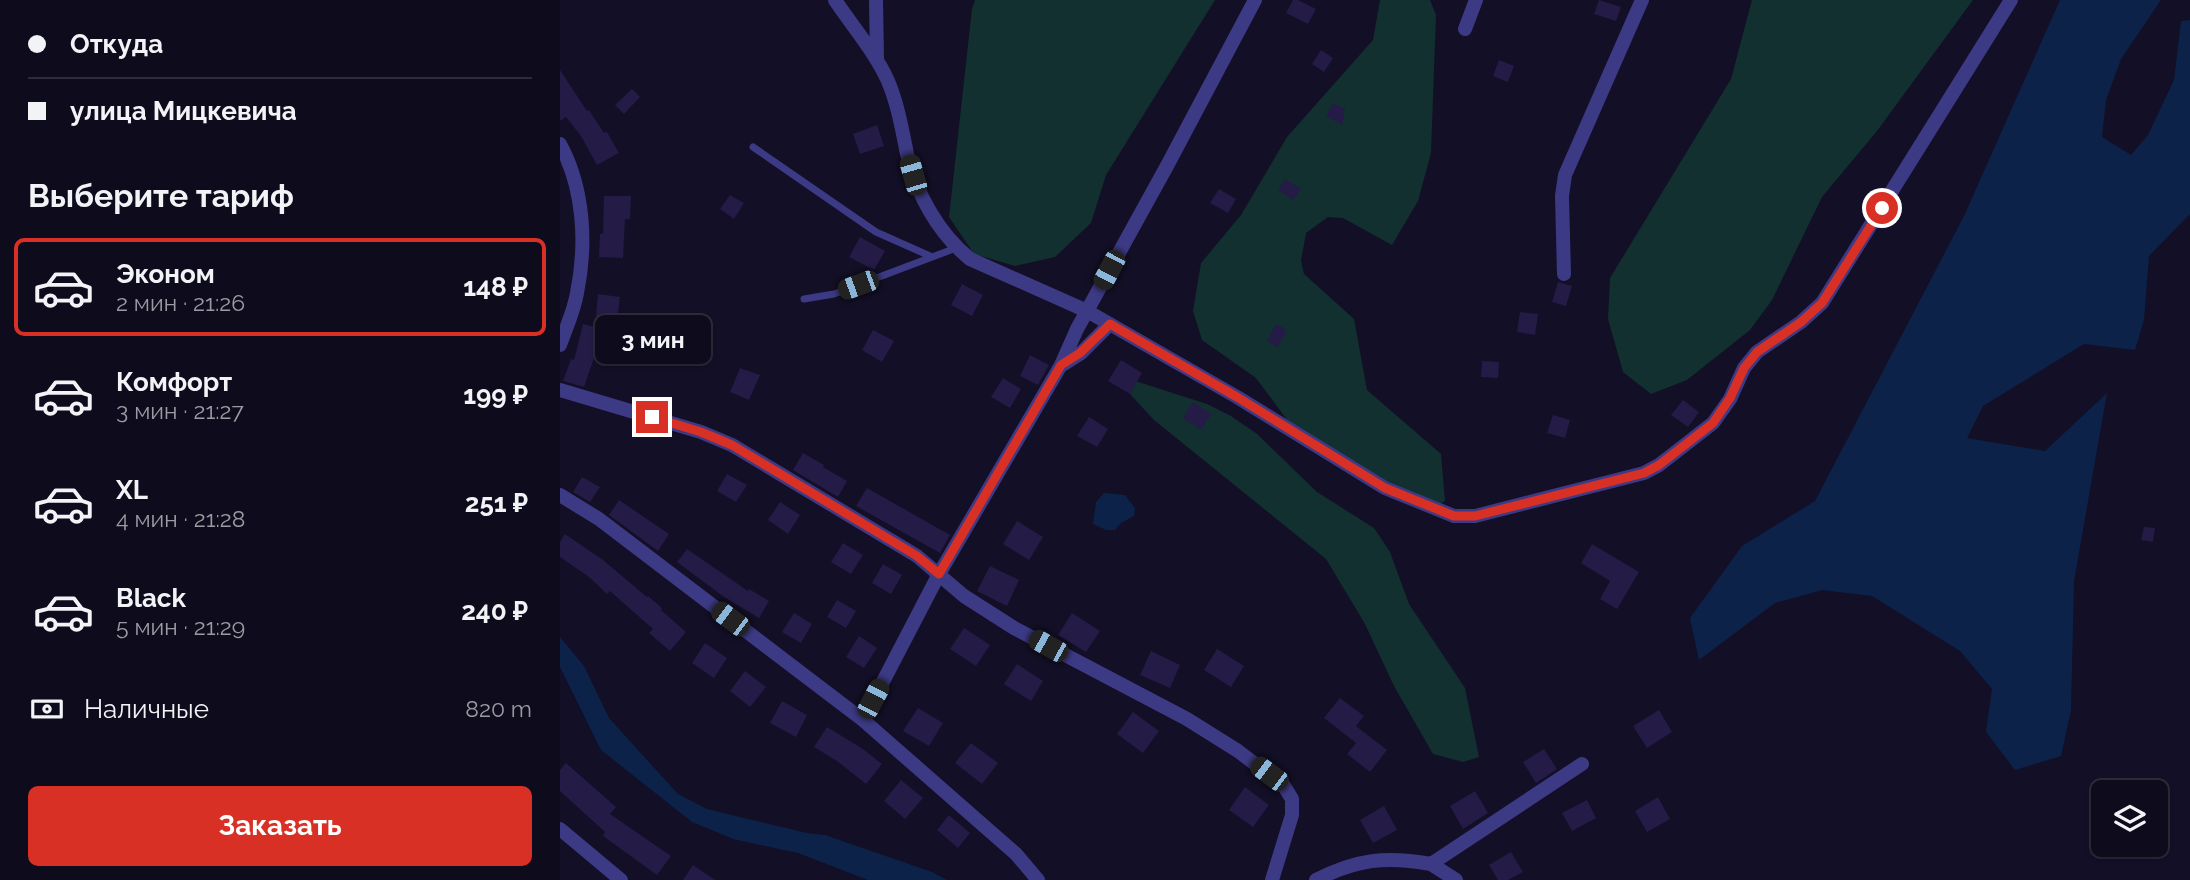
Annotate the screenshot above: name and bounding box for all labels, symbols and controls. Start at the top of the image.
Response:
text: Откуда [70,29,163,59]
text: улица Мицкевича [70,96,297,126]
car [898,152,929,198]
text: Выберите тариф [28,177,294,214]
route start [1866,192,1898,224]
car [1090,247,1129,293]
icon: car [32,256,95,319]
text: Эконом [116,259,215,289]
car [835,268,882,302]
text: 148 ₽ [463,272,528,302]
text: 2 мин · 21:26 [116,289,245,316]
callout: 3 мин [594,316,710,364]
text: 3 мин [621,326,685,353]
icon: car [32,364,95,427]
text: Комфорт [116,367,232,397]
text: 199 ₽ [463,380,528,410]
text: 3 мин · 21:27 [116,397,244,424]
route end [636,401,668,433]
icon: car [32,472,95,535]
text: XL [116,475,148,505]
text: 251 ₽ [465,488,528,518]
text: 4 мин · 21:28 [116,505,245,532]
icon: car [32,580,95,643]
text: Black [116,583,186,613]
text: 240 ₽ [461,596,528,626]
car [707,598,754,640]
text: 5 мин · 21:29 [116,613,245,640]
car [1025,627,1072,665]
car [854,676,893,722]
icon: cash [28,690,66,728]
text: Наличные [84,694,209,724]
text: 820 m [465,695,532,722]
car [1246,753,1293,795]
map controls [2091,780,2168,857]
button: layers [2091,780,2168,857]
button: Заказать [28,786,532,866]

